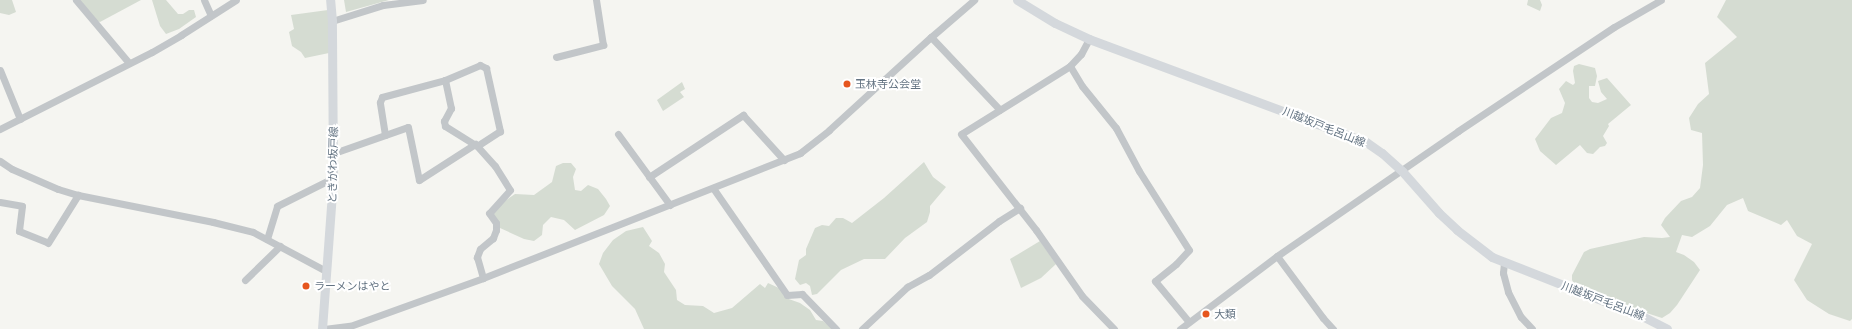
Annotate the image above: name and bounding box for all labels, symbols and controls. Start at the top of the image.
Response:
place label: 玉林寺公会堂 [855,77,921,91]
marker: 玉林寺公会堂 [842,79,852,89]
street label: 川越坂戸毛呂山線 [1281,104,1367,150]
street label: ときがわ坂戸線 [326,126,340,204]
place label: ラーメンはやと [314,279,391,293]
street label: 川越坂戸毛呂山線 [1560,279,1646,323]
marker: ラーメンはやと [301,281,311,291]
place label: 大類 [1214,307,1236,321]
marker: 大類 [1201,309,1211,319]

